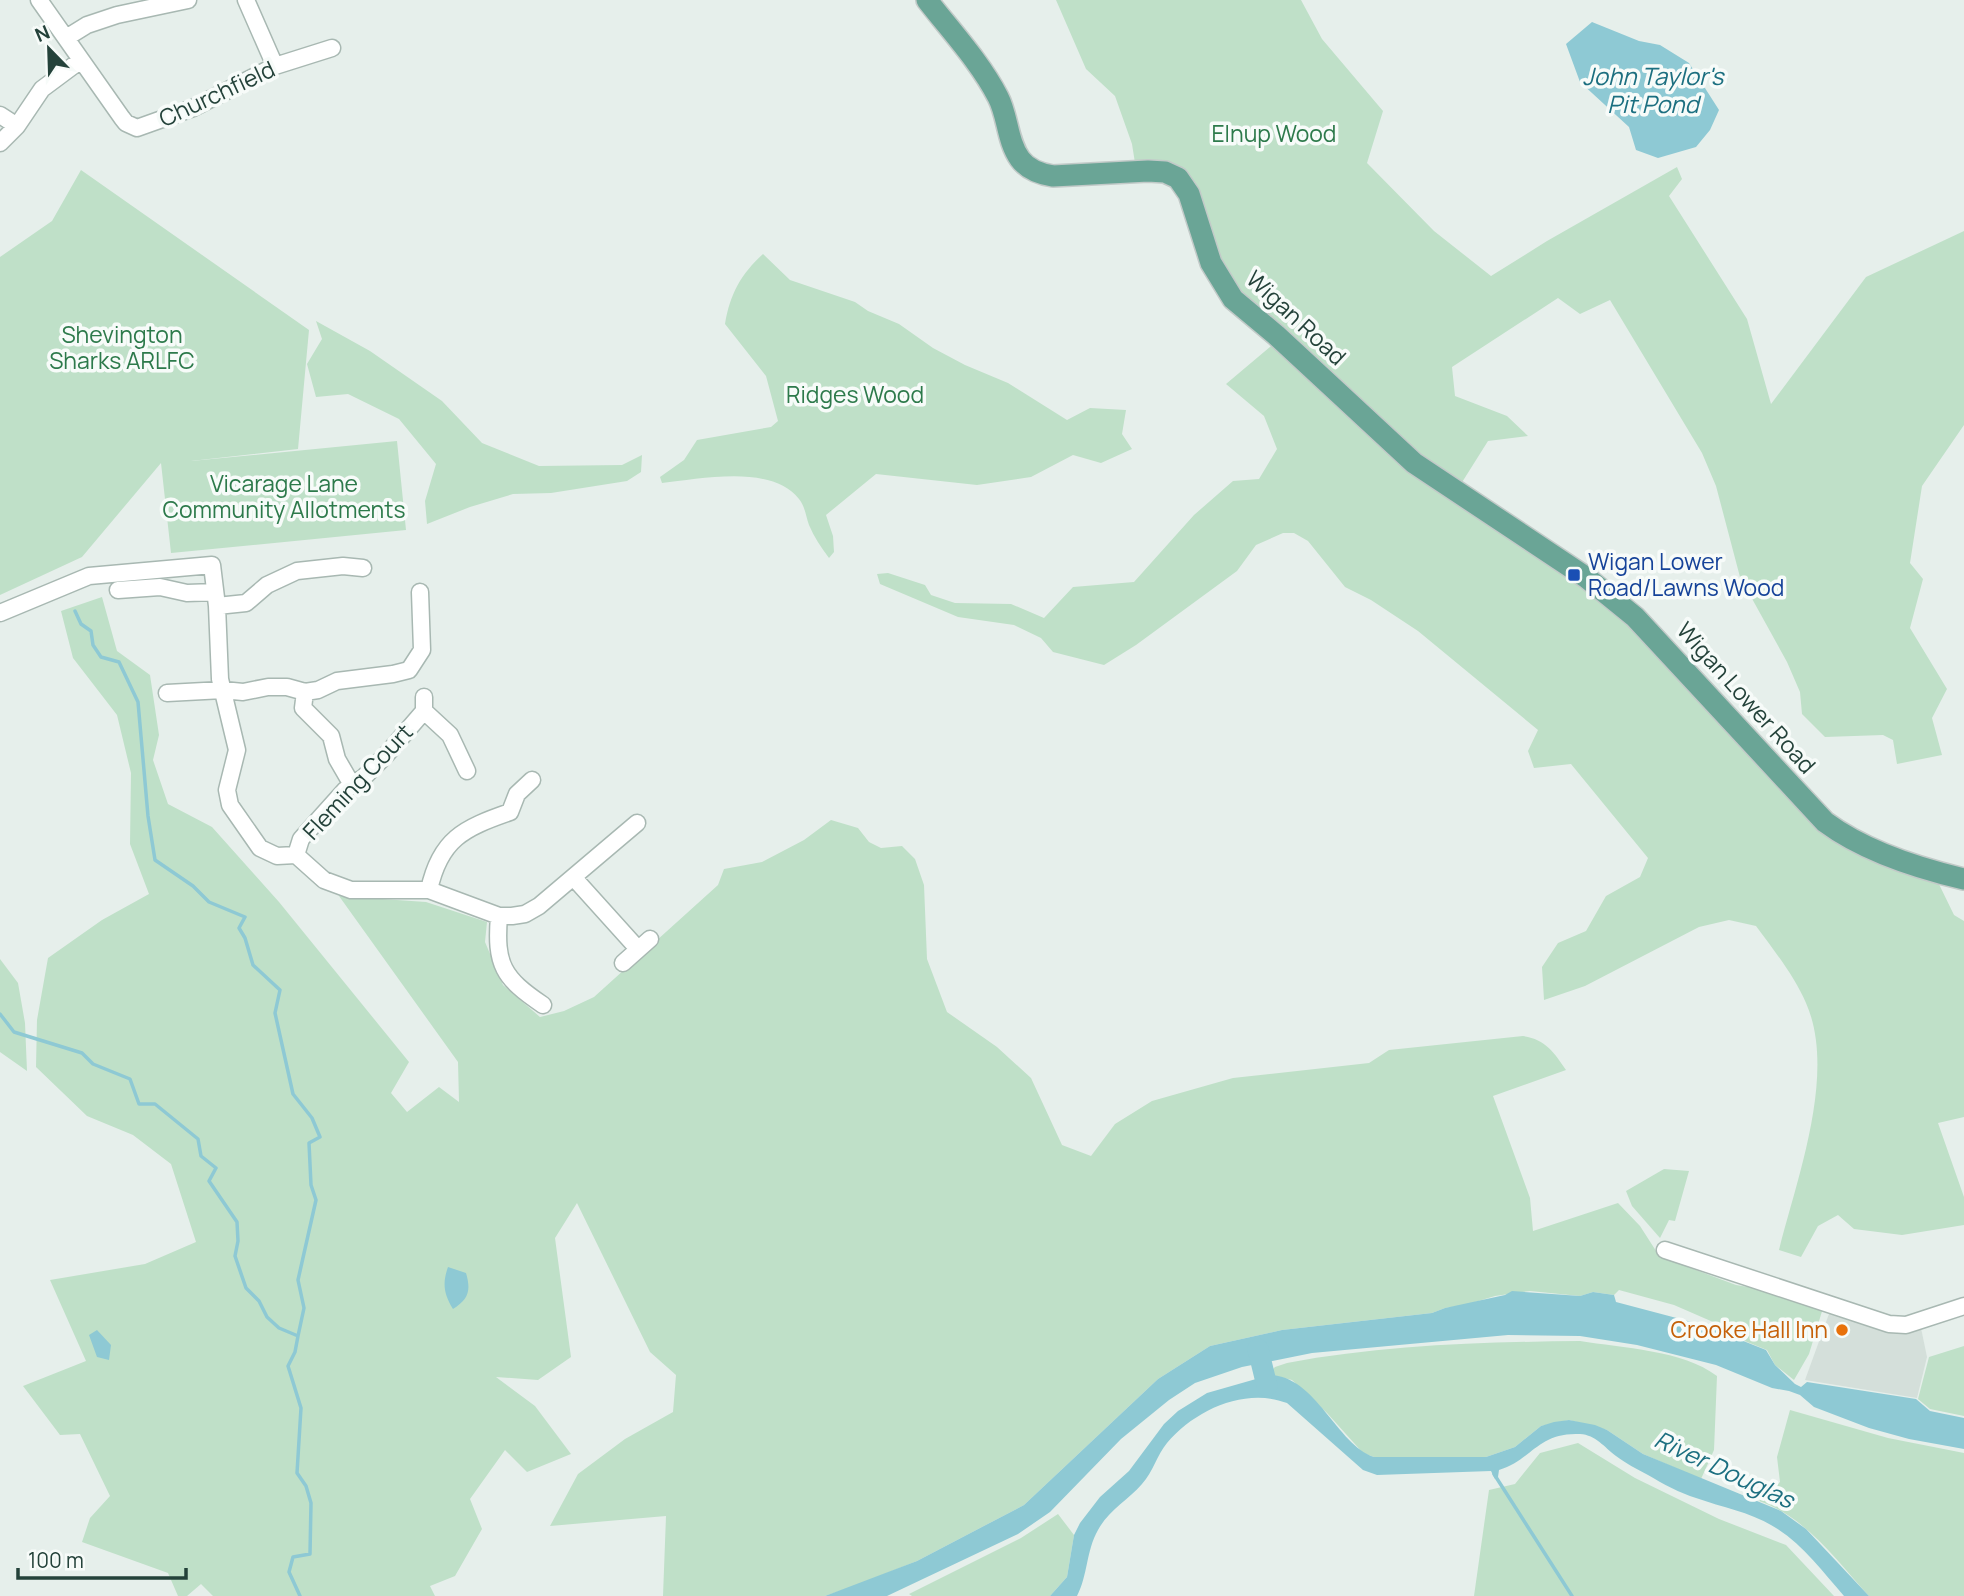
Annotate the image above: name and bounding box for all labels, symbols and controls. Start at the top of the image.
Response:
north arrow [14,14,84,84]
text: N [31,19,54,48]
street label: Churchfield [153,52,280,134]
water label: John Taylor's Pit Pond [1583,59,1726,120]
park label: Elnup Wood [1212,117,1337,149]
street label: Wigan Road [1240,263,1354,372]
park label: Shevington Sharks ARLFC [49,318,195,376]
park label: Ridges Wood [786,378,924,410]
park label: Vicarage Lane Community Allotments [163,467,405,525]
place label: Wigan Lower Road/Lawns Wood [1588,545,1784,603]
marker: Wigan Lower Road/Lawns Wood [1566,567,1582,583]
street label: Wigan Lower Road [1670,615,1824,780]
street label: Fleming Court [295,716,419,846]
place label: Crooke Hall Inn [1670,1313,1828,1345]
marker: Crooke Hall Inn [1834,1322,1850,1338]
water label: River Douglas [1650,1422,1802,1516]
scale bar [18,1536,186,1580]
text: 100 m [28,1546,84,1574]

